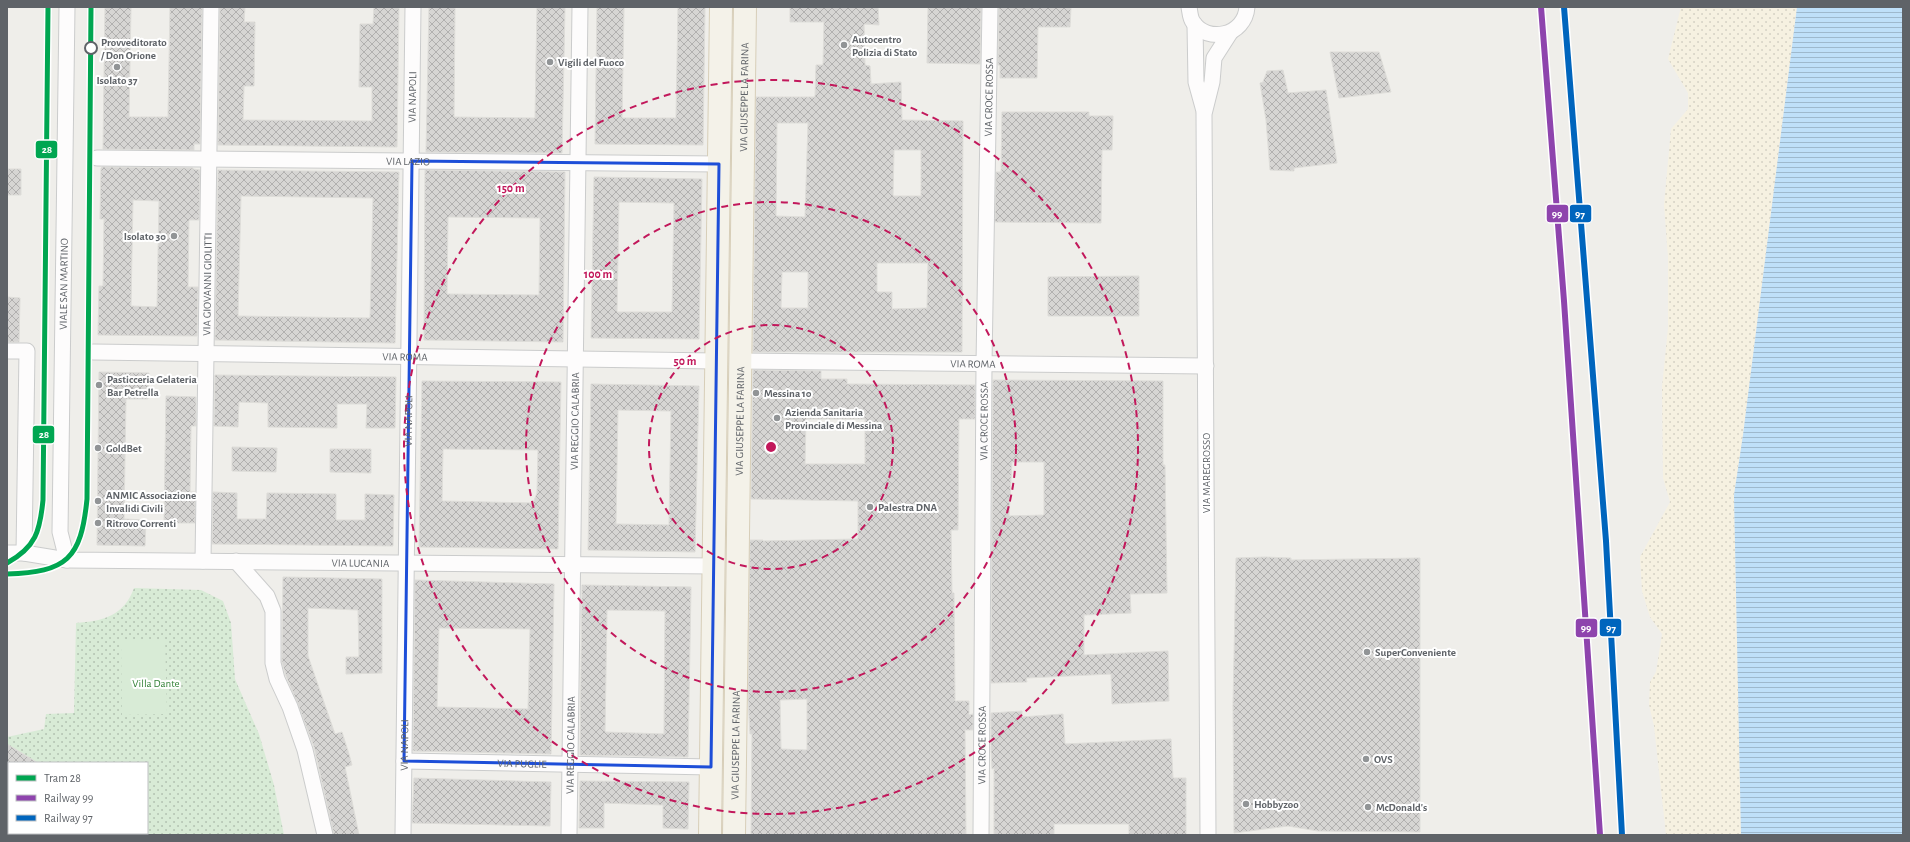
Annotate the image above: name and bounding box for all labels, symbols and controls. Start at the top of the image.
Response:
place label: Autocentro Polizia di Stato [852,34,918,58]
place label: Provveditorato / Don Orione [100,37,167,61]
marker: Autocentro Polizia di Stato [839,40,849,50]
marker: Provveditorato / Don Orione [84,41,98,55]
street label: VIA GIUSEPPE LA FARINA [738,42,751,152]
marker: Vigili del Fuoco [545,57,555,67]
place label: Vigili del Fuoco [558,57,625,68]
street label: VIA CROCE ROSSA [983,57,995,137]
marker: Isolato 37 [112,62,122,72]
street label: VIA NAPOLI [407,71,418,123]
place label: Isolato 37 [96,75,138,86]
line badge: 28 [35,140,58,159]
text: 28 [42,144,52,155]
street label: VIA LAZIO [386,156,430,167]
text: 150 m [497,182,525,194]
line badge: 99 [1546,204,1569,223]
line badge: 97 [1569,204,1592,223]
text: 99 [1552,209,1562,220]
text: 97 [1575,209,1585,220]
place label: Isolato 30 [124,231,166,242]
marker: Isolato 30 [169,231,179,241]
street label: VIA GIOVANNI GIOLITTI [201,232,214,336]
street label: VIALE SAN MARTINO [58,238,70,330]
text: 100 m [584,268,612,280]
street label: VIA ROMA [382,351,428,363]
text: 50 m [674,355,697,367]
street label: VIA ROMA [950,358,996,370]
street label: VIA GIUSEPPE LA FARINA [734,366,746,476]
street label: VIA REGGIO CALABRIA [569,371,581,470]
place label: Pasticceria Gelateria Bar Petrella [107,374,198,398]
marker: Pasticceria Gelateria Bar Petrella [94,380,104,390]
street label: VIA CROCE ROSSA [978,381,990,460]
marker: Messina 10 [751,388,761,398]
place label: Messina 10 [764,388,812,399]
street label: VIA NAPOLI [403,395,414,447]
place label: Azienda Sanitaria Provinciale di Messina [785,407,883,431]
marker: Azienda Sanitaria Provinciale di Messina [772,413,782,423]
line badge: 28 [32,425,55,444]
text: 28 [39,429,49,440]
street label: VIA MAREGROSSO [1201,433,1212,513]
centre of rings [764,440,778,454]
marker: GoldBet [93,443,103,453]
place label: GoldBet [106,443,142,454]
place label: ANMIC Associazione Invalidi Civili [106,490,196,514]
marker: ANMIC Associazione Invalidi Civili [93,496,103,506]
marker: Palestra DNA [865,502,875,512]
place label: Palestra DNA [878,502,938,513]
marker: Ritrovo Correnti [93,518,103,528]
place label: Ritrovo Correnti [106,518,176,529]
street label: VIA LUCANIA [331,557,390,569]
line badge: 99 [1575,618,1598,638]
line badge: 97 [1599,618,1622,637]
text: 99 [1581,623,1591,634]
text: 97 [1606,623,1616,634]
marker: SuperConveniente [1362,647,1372,657]
place label: SuperConveniente [1375,647,1456,658]
park label: Villa Dante [132,678,180,689]
street label: VIA GIUSEPPE LA FARINA [729,690,742,800]
street label: VIA REGGIO CALABRIA [565,695,577,794]
street label: VIA CROCE ROSSA [976,705,988,784]
street label: VIA NAPOLI [399,719,410,771]
marker: OVS [1361,754,1371,764]
place label: OVS [1374,754,1393,765]
street label: VIA PUGLIE [497,758,547,770]
legend [8,762,148,834]
text: Tram 28 [44,772,81,784]
text: Railway 99 [44,792,94,805]
marker: Hobbyzoo [1241,799,1251,809]
place label: Hobbyzoo [1254,799,1299,810]
marker: McDonald's [1363,802,1373,812]
place label: McDonald's [1376,802,1427,813]
text: Railway 97 [44,812,93,825]

